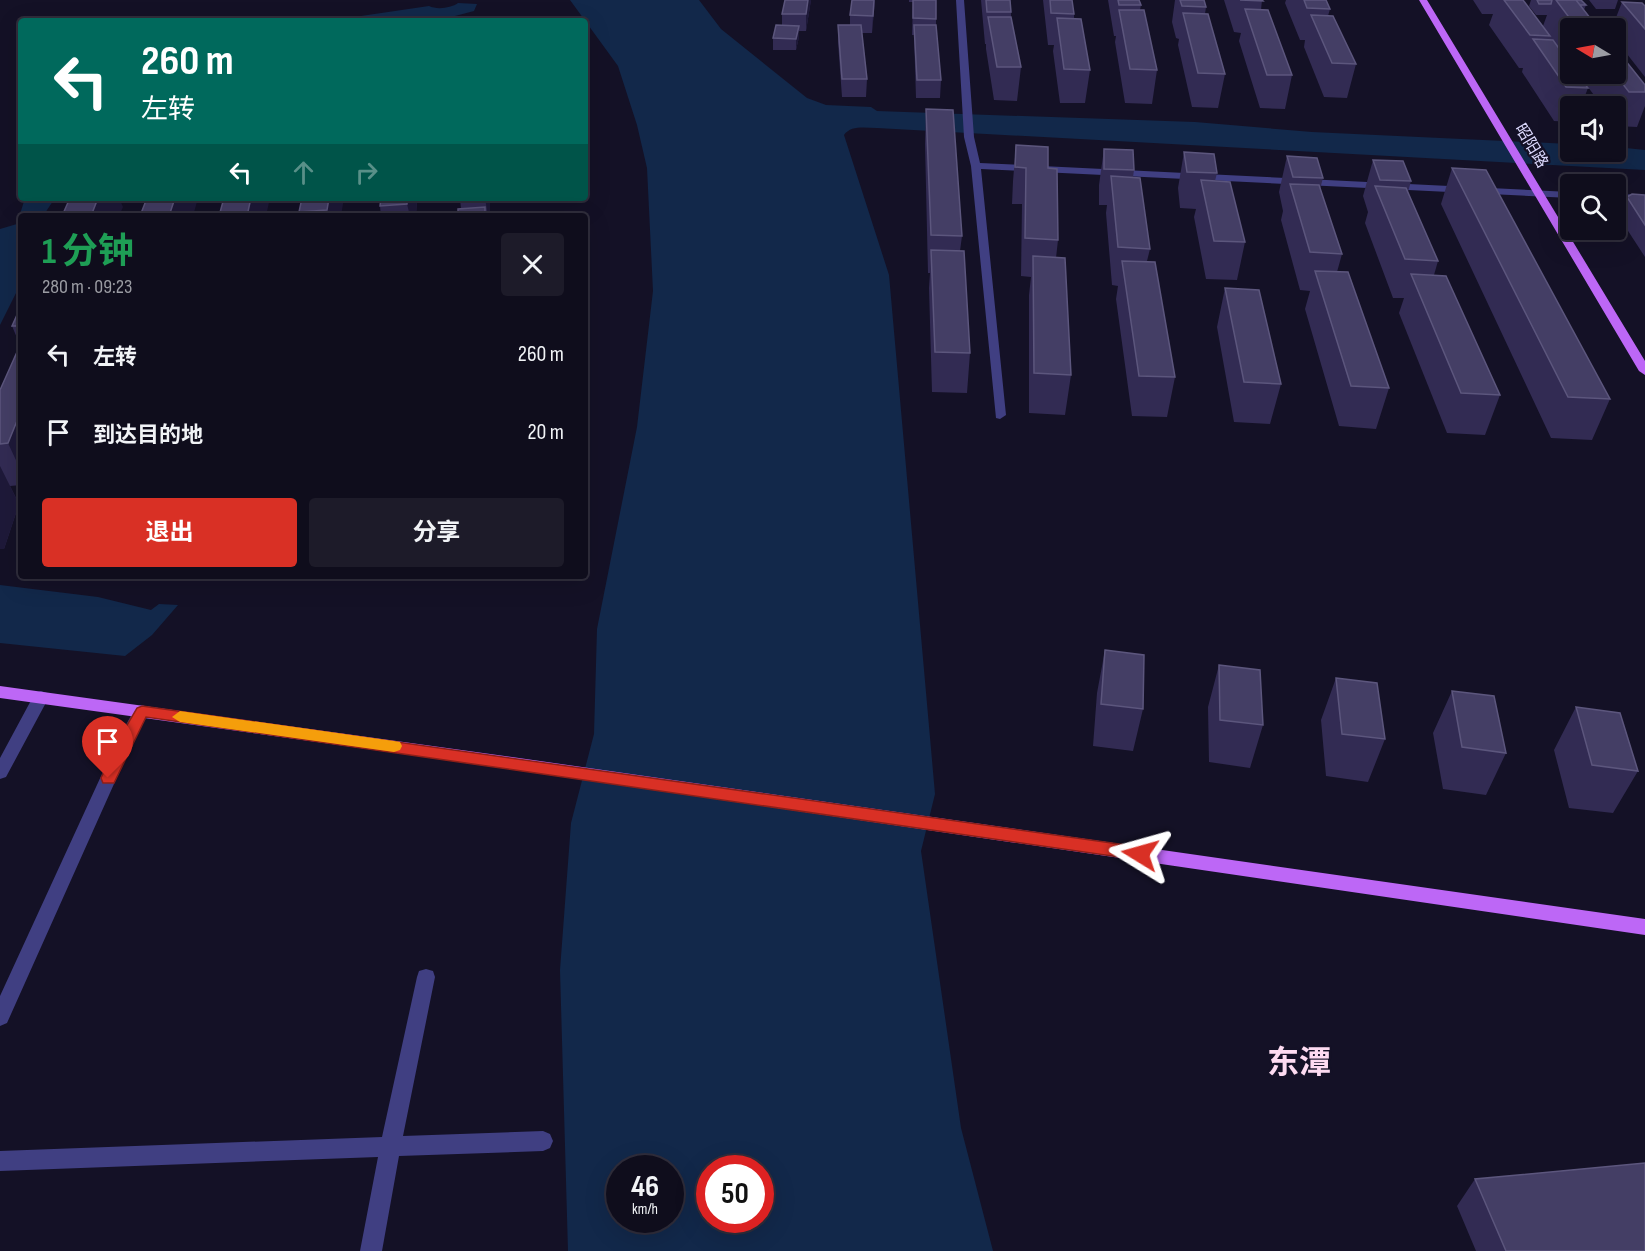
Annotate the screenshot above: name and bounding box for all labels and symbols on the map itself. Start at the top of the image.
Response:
north arrow [1560,18,1626,84]
street label: 昭阳路 [1510,121,1552,171]
pin [82,716,133,778]
position arrow [1108,822,1172,886]
district label: 东潭 [1267,1044,1331,1083]
speed limit sign: 50 [696,1155,774,1233]

